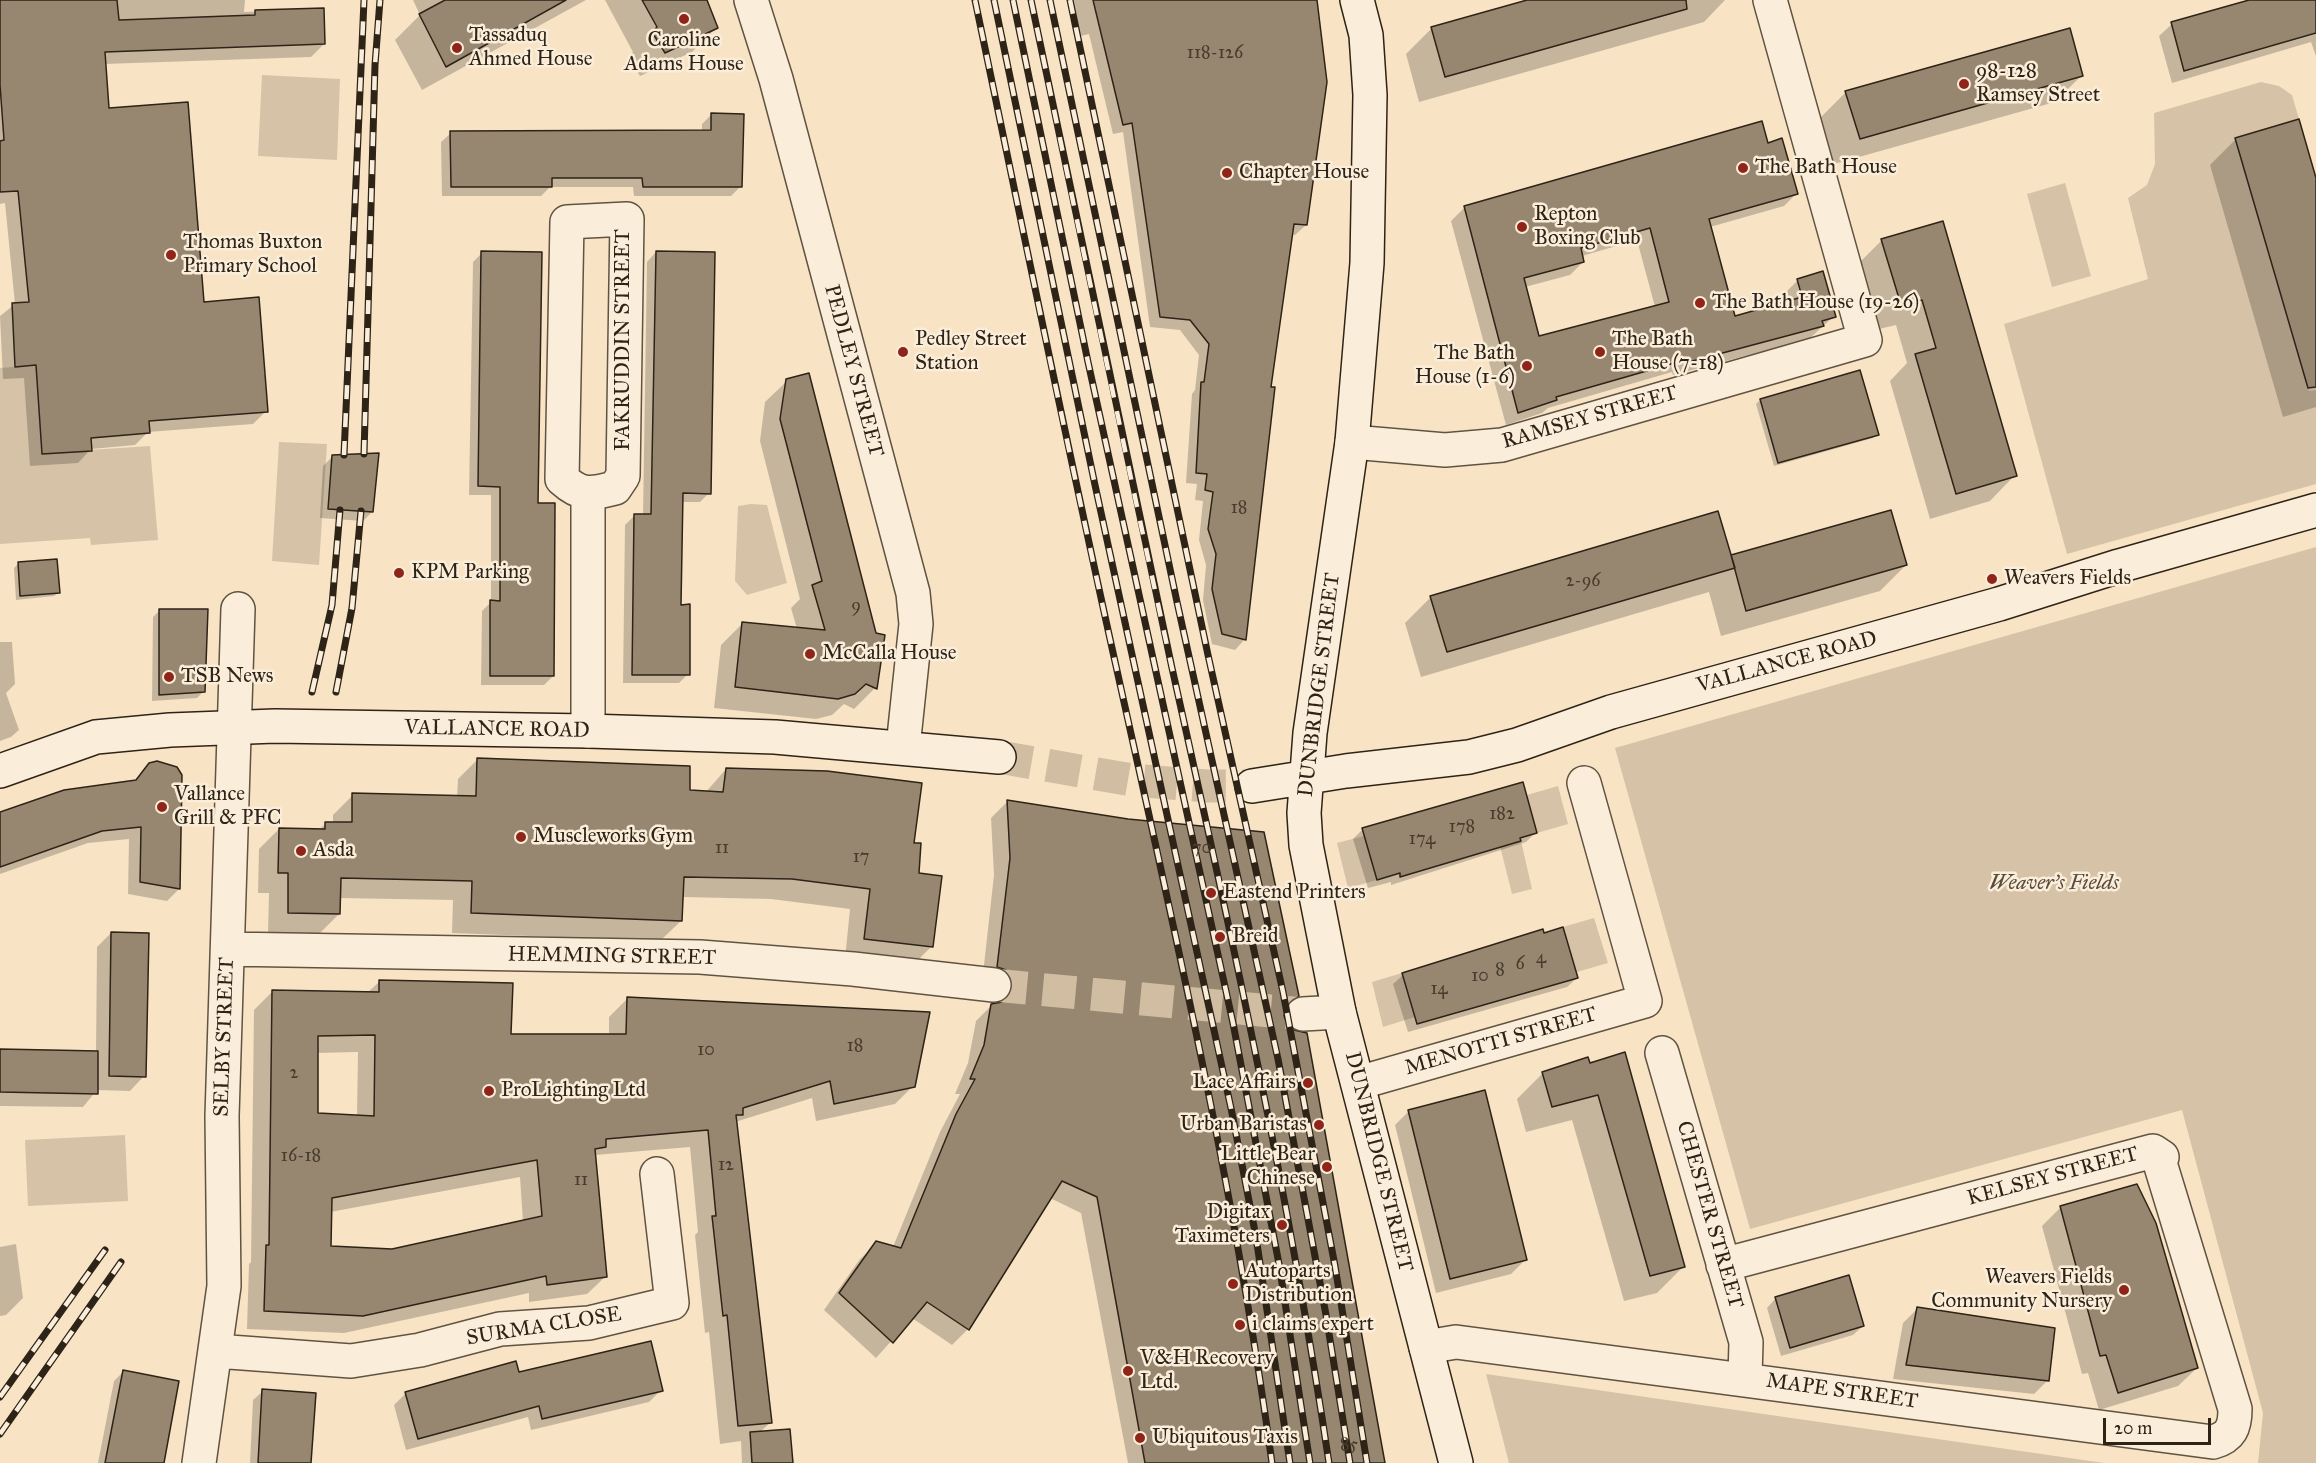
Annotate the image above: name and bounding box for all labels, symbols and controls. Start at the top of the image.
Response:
marker: Caroline Adams House [677,12,691,26]
place label: Tassaduq Ahmed House [469,23,592,73]
place label: Caroline Adams House [624,28,744,78]
marker: Tassaduq Ahmed House [450,41,464,55]
house number: 118-126 [1187,43,1243,65]
place label: 98-128 Ramsey Street [1976,59,2100,109]
marker: 98-128 Ramsey Street [1957,77,1971,91]
place label: The Bath House [1755,155,1897,181]
place label: Chapter House [1239,160,1369,186]
marker: The Bath House [1736,161,1750,175]
marker: Chapter House [1220,166,1234,180]
place label: Repton Boxing Club [1534,202,1641,252]
marker: Repton Boxing Club [1515,220,1529,234]
street label: FAKRUDDIN STREET [611,229,637,451]
place label: Thomas Buxton Primary School [183,230,322,280]
marker: Thomas Buxton Primary School [164,248,178,262]
street label: PEDLEY STREET [818,282,888,460]
place label: The Bath House (19-26) [1712,290,1919,316]
marker: The Bath House (19-26) [1693,296,1707,310]
place label: Pedley Street Station [915,327,1027,377]
place label: The Bath House (7-18) [1612,327,1724,377]
place label: The Bath House (1-6) [1415,341,1515,391]
marker: Pedley Street Station [896,345,910,359]
marker: The Bath House (7-18) [1593,345,1607,359]
marker: The Bath House (1-6) [1520,359,1534,373]
street label: RAMSEY STREET [1499,381,1681,455]
house number: 18 [1231,498,1247,520]
place label: KPM Parking [411,560,529,586]
marker: KPM Parking [392,566,406,580]
place label: Weavers Fields [2004,566,2131,592]
house number: 2-96 [1565,571,1601,593]
street label: DUNBRIDGE STREET [1294,572,1346,798]
marker: Weavers Fields [1985,572,1999,586]
house number: 9 [851,596,861,618]
street label: VALLANCE ROAD [1694,627,1880,699]
place label: McCalla House [822,641,957,667]
marker: McCalla House [803,647,817,661]
place label: TSB News [181,664,274,690]
marker: TSB News [162,670,176,684]
street label: VALLANCE ROAD [404,716,590,744]
place label: Vallance Grill & PFC [174,782,281,832]
marker: Vallance Grill & PFC [155,800,169,814]
house number: 182 [1489,804,1515,826]
house number: 178 [1449,817,1475,839]
place label: Muscleworks Gym [533,824,693,850]
house number: 174 [1409,829,1435,851]
marker: Muscleworks Gym [514,830,528,844]
place label: Asda [313,838,354,864]
house number: 11 [715,838,729,860]
house number: 70 [1192,838,1212,860]
marker: Asda [294,844,308,858]
house number: 17 [853,847,869,869]
park label: Weaver's Fields [1989,871,2119,897]
place label: Eastend Printers [1223,880,1366,906]
marker: Eastend Printers [1204,886,1218,900]
place label: Breid [1232,924,1279,950]
marker: Breid [1213,930,1227,944]
street label: HEMMING STREET [507,943,717,971]
house number: 4 [1536,948,1546,970]
house number: 6 [1515,954,1525,976]
street label: SELBY STREET [210,957,240,1117]
house number: 8 [1495,960,1505,982]
house number: 10 [1471,966,1489,988]
house number: 14 [1430,979,1448,1001]
street label: MENOTTI STREET [1402,1003,1600,1081]
house number: 18 [847,1036,863,1058]
house number: 10 [697,1040,715,1062]
street label: DUNBRIDGE STREET [1338,1050,1418,1274]
house number: 2 [290,1063,298,1085]
place label: Lace Affairs [1193,1070,1296,1096]
marker: Lace Affairs [1301,1076,1315,1090]
place label: ProLighting Ltd [501,1078,646,1104]
marker: ProLighting Ltd [482,1084,496,1098]
place label: Urban Baristas [1180,1112,1307,1138]
marker: Urban Baristas [1312,1118,1326,1132]
street label: CHESTER STREET [1670,1118,1748,1312]
place label: Little Bear Chinese [1221,1142,1315,1192]
street label: KELSEY STREET [1965,1142,2141,1212]
house number: 16-18 [281,1146,321,1168]
house number: 12 [718,1155,734,1177]
marker: Little Bear Chinese [1320,1160,1334,1174]
house number: 11 [574,1170,588,1192]
place label: Digitax Taximeters [1175,1200,1270,1250]
marker: Digitax Taximeters [1275,1218,1289,1232]
place label: Autoparts Distribution [1245,1259,1353,1309]
place label: Weavers Fields Community Nursery [1931,1265,2112,1315]
marker: Autoparts Distribution [1226,1277,1240,1291]
marker: Weavers Fields Community Nursery [2117,1283,2131,1297]
street label: SURMA CLOSE [465,1302,623,1352]
place label: i claims expert [1252,1312,1374,1338]
marker: i claims expert [1233,1318,1247,1332]
place label: V&H Recovery Ltd. [1140,1346,1274,1396]
marker: V&H Recovery Ltd. [1121,1364,1135,1378]
street label: MAPE STREET [1764,1369,1920,1415]
scale bar [2106,1406,2214,1444]
text: 20 m [2114,1417,2152,1439]
place label: Ubiquitous Taxis [1152,1425,1298,1451]
marker: Ubiquitous Taxis [1133,1431,1147,1445]
house number: 85 [1340,1435,1358,1457]

